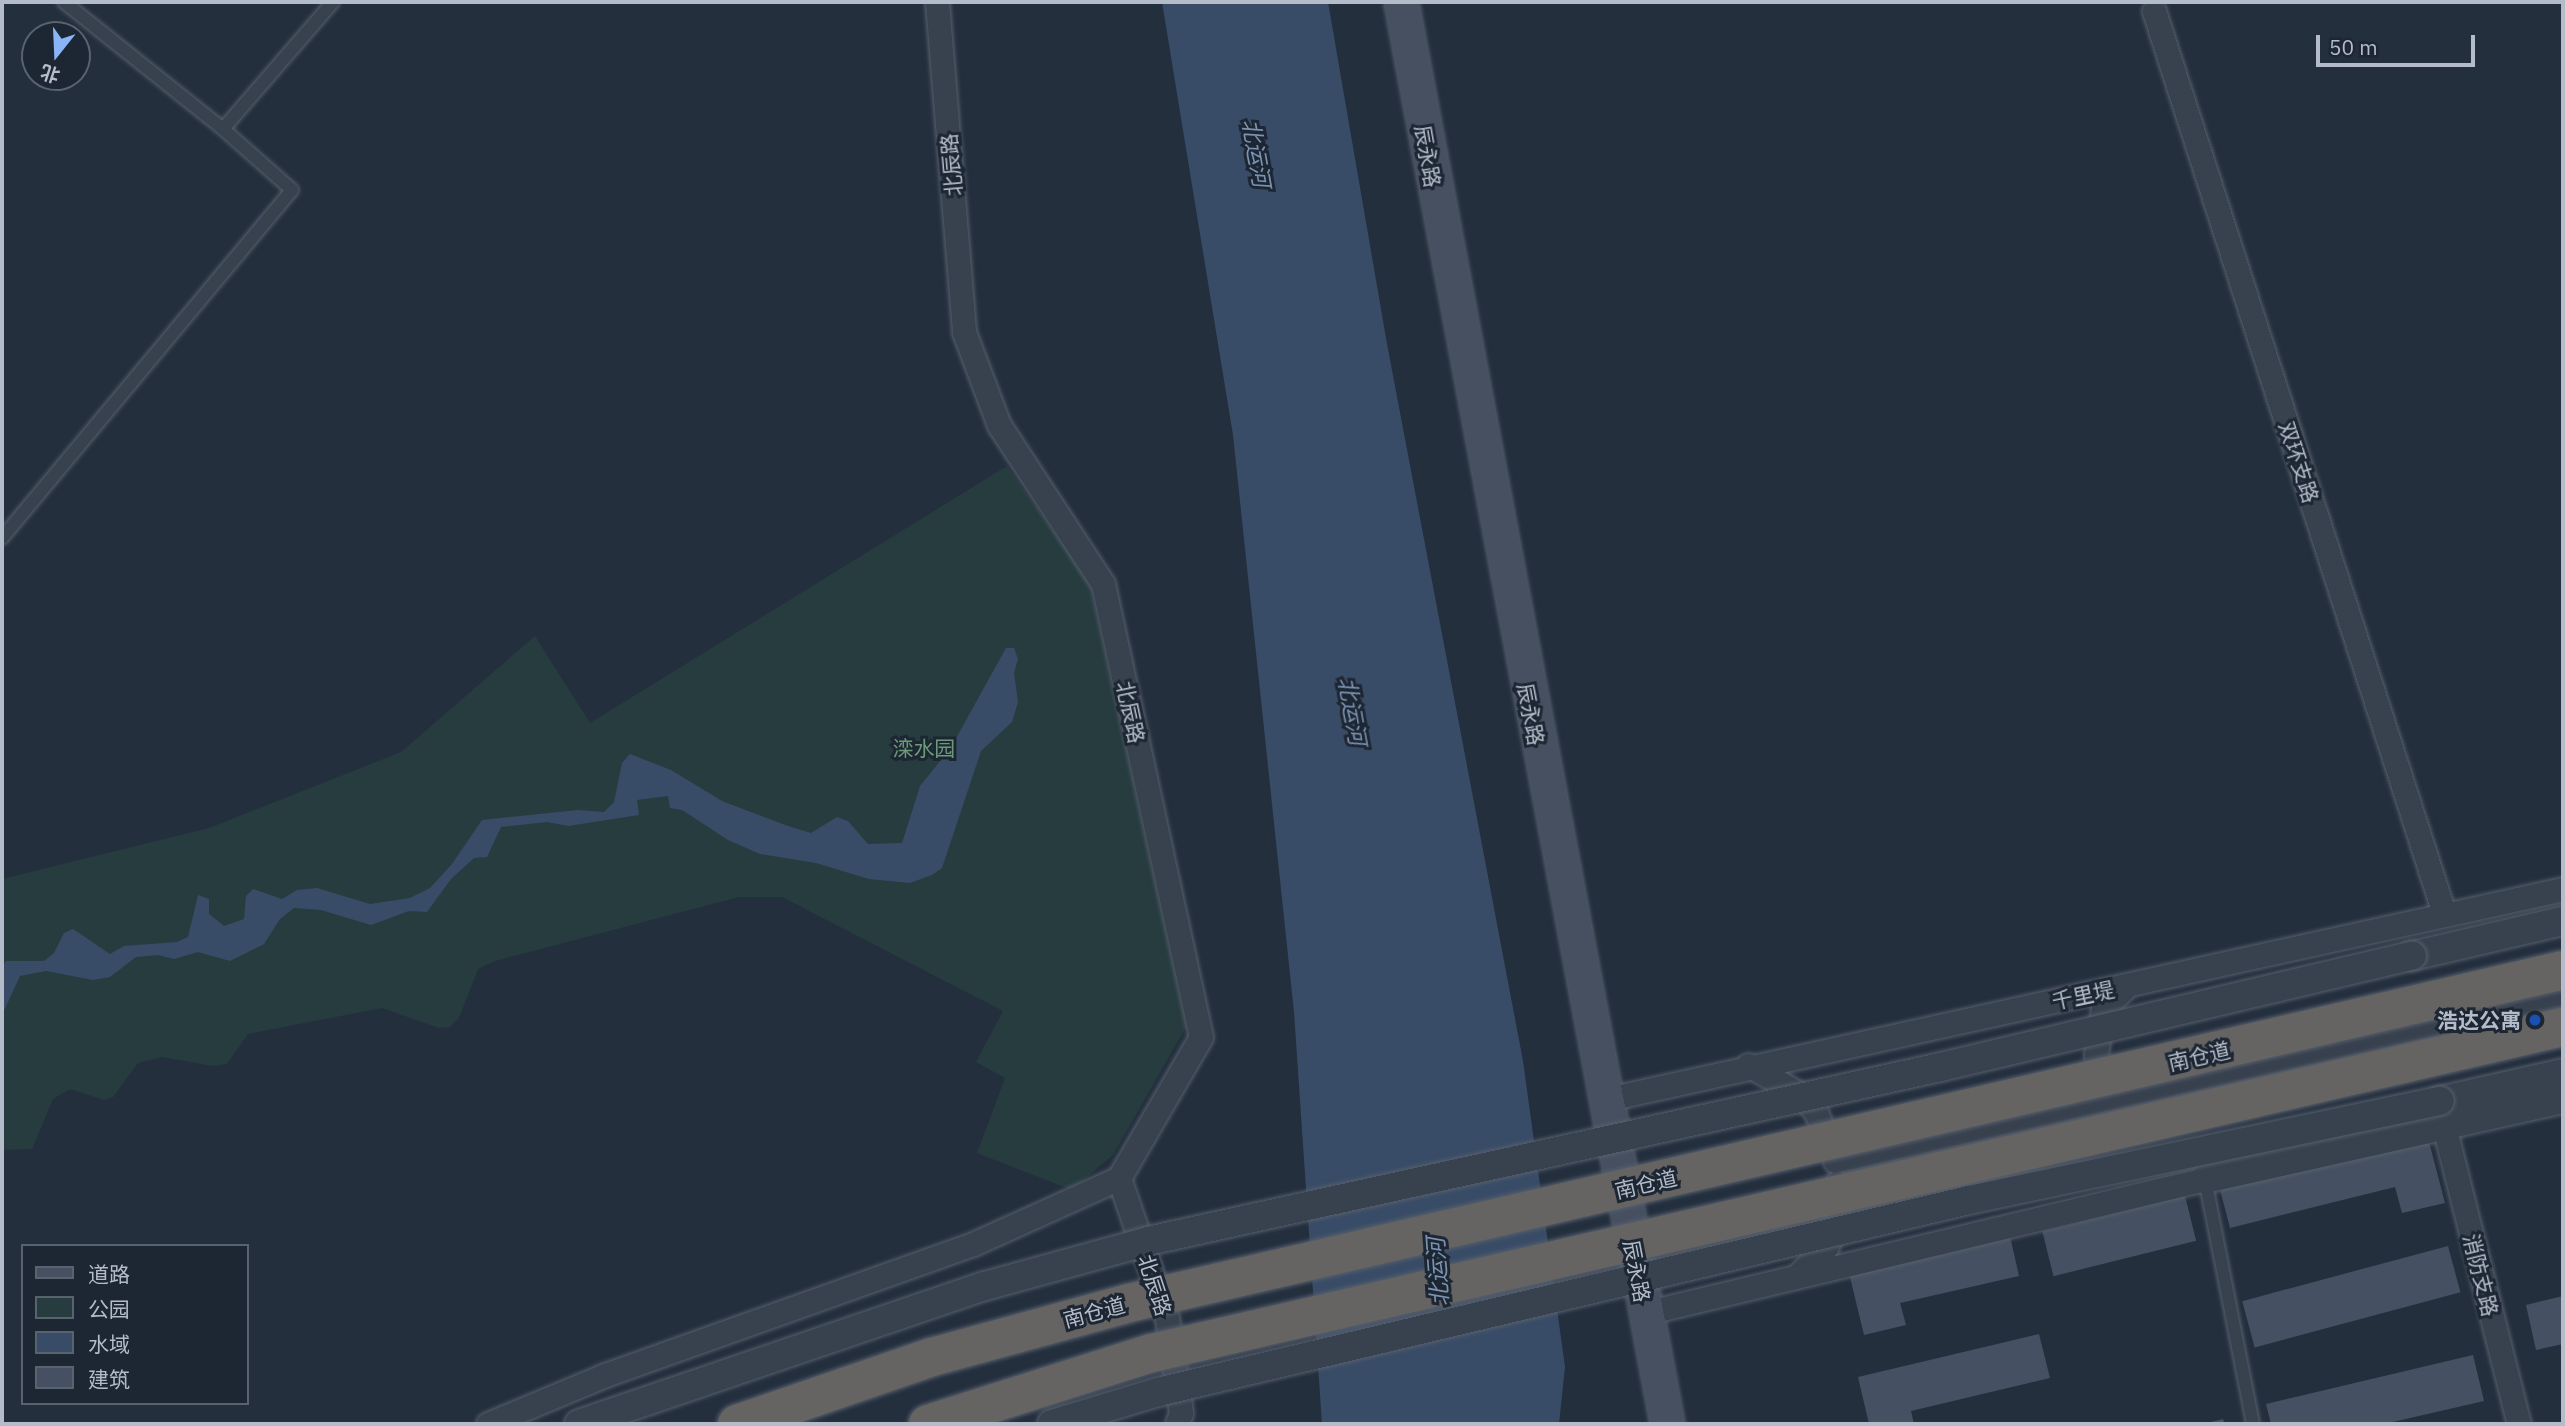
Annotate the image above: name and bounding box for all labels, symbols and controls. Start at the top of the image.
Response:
north arrow [21,21,91,91]
scale bar [2320,21,2479,65]
text: 50 m [2329,33,2378,61]
text: 北 [37,60,63,88]
water label: 北运河 [1237,117,1277,189]
street label: 辰永路 [1410,123,1446,189]
street label: 北辰路 [936,133,966,197]
street label: 双环支路 [2274,418,2324,506]
water label: 北运河 [1333,675,1373,747]
street label: 北辰路 [1112,679,1150,745]
street label: 辰永路 [1513,681,1549,747]
park label: 滦水园 [893,735,955,761]
street label: 千里堤 [2050,976,2116,1014]
place label: 浩达公寓 [2437,1007,2521,1033]
marker: 浩达公寓 [2527,1012,2543,1028]
street label: 南仓道 [2165,1037,2233,1075]
street label: 南仓道 [1612,1165,1680,1203]
street label: 消防支路 [2459,1231,2503,1319]
water label: 北运河 [1421,1237,1453,1307]
street label: 辰永路 [1619,1238,1655,1304]
legend [21,1244,248,1405]
street label: 北辰路 [1133,1251,1177,1319]
text: 道路 [88,1260,130,1288]
street label: 南仓道 [1060,1292,1128,1332]
text: 公园 [88,1295,130,1323]
text: 水域 [88,1330,130,1358]
text: 建筑 [88,1365,130,1393]

